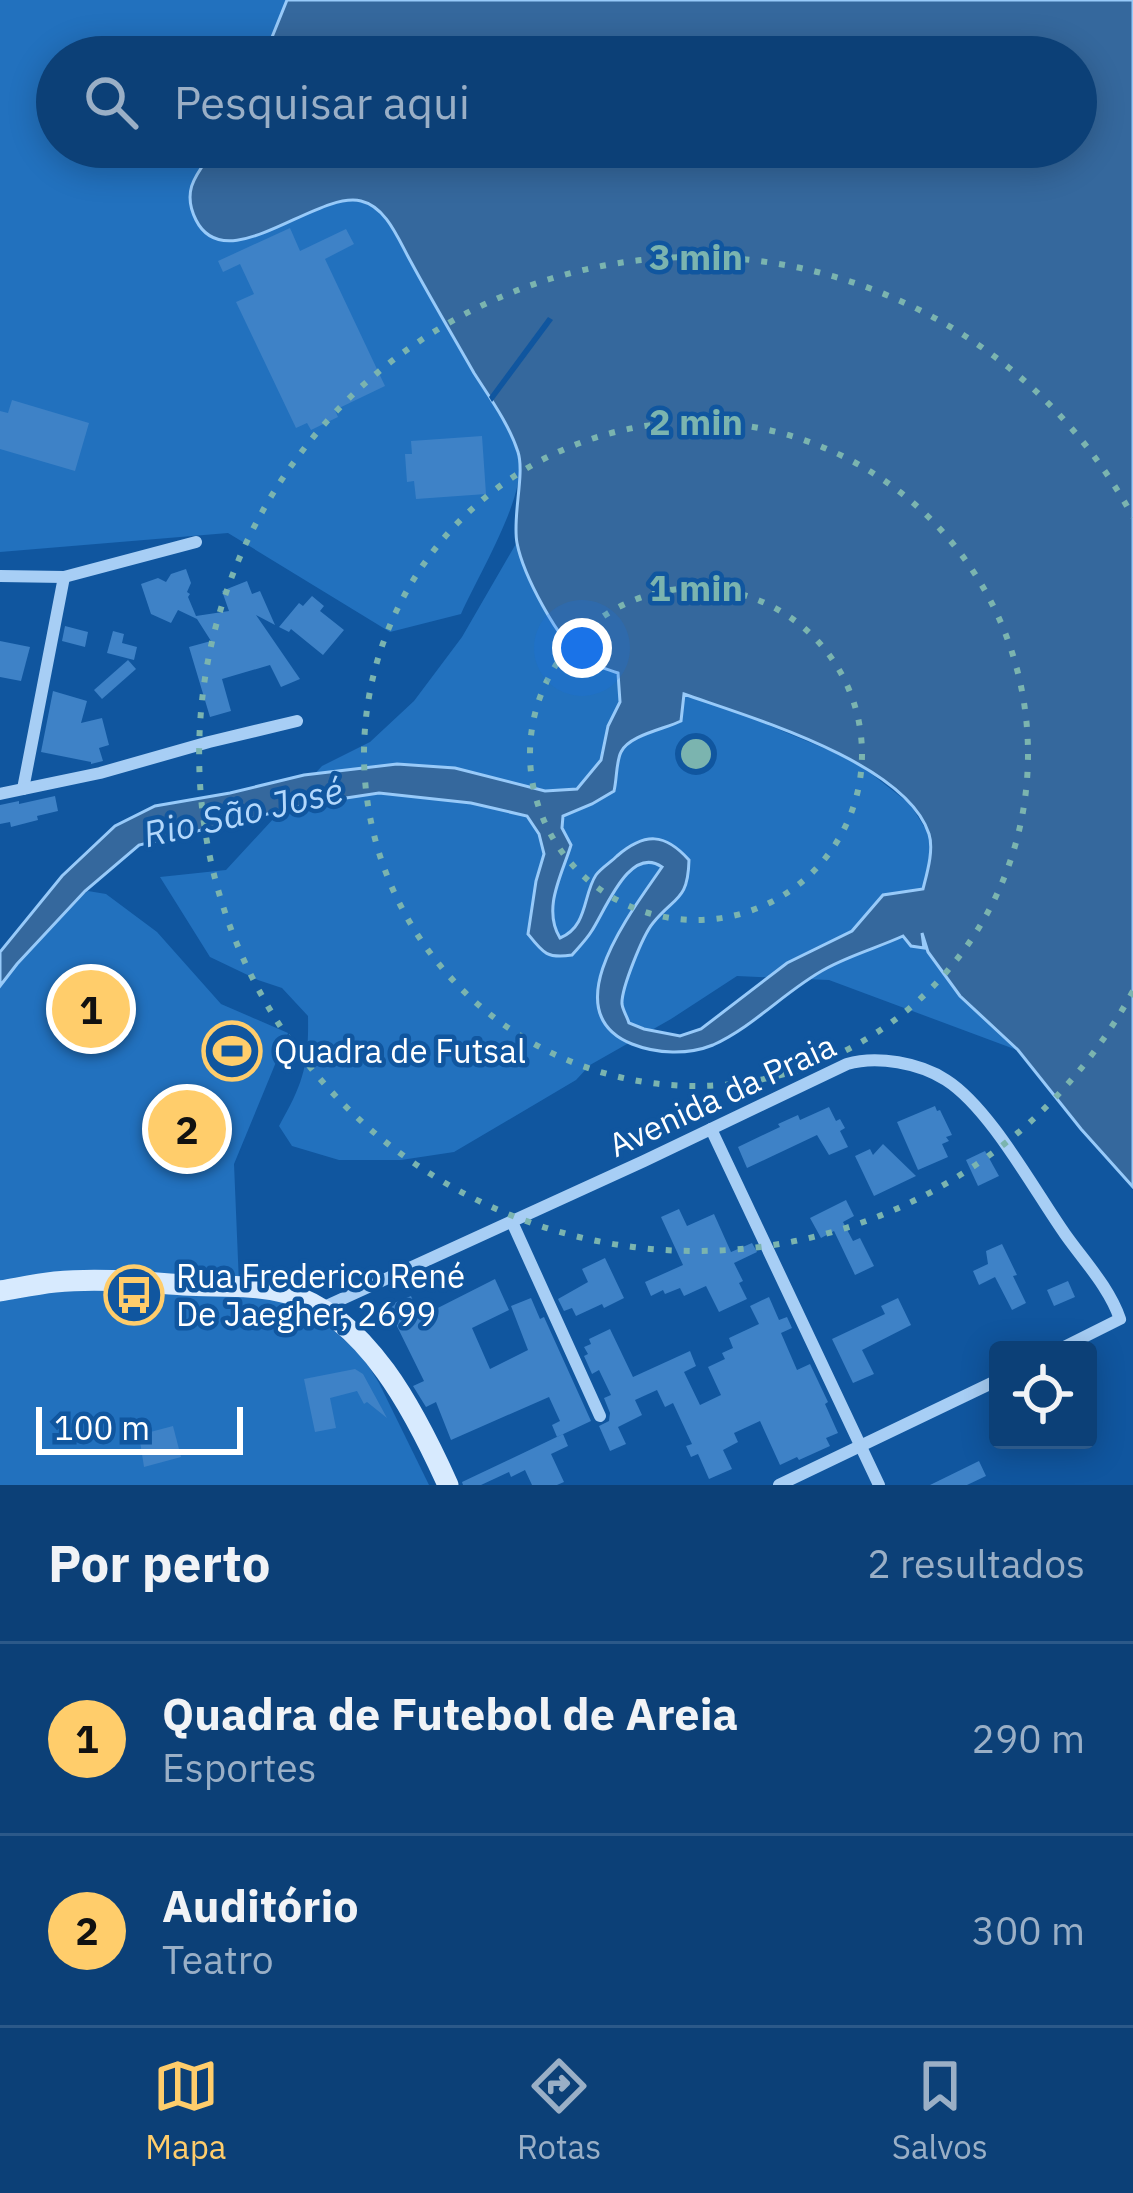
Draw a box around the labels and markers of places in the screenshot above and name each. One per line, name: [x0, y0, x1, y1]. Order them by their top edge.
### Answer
centre of rings: [675, 733, 717, 775]
pin: 1: [52, 964, 130, 1054]
sports icon: Quadra de Futsal: [201, 1020, 263, 1082]
place label: Quadra de Futsal: [274, 1029, 526, 1072]
pin: 2: [148, 1084, 226, 1174]
place label: Rua Frederico René De Jaegher, 2699: [176, 1254, 465, 1335]
bus stop icon: Rua Frederico René De Jaegher, 2699: [103, 1264, 165, 1326]

